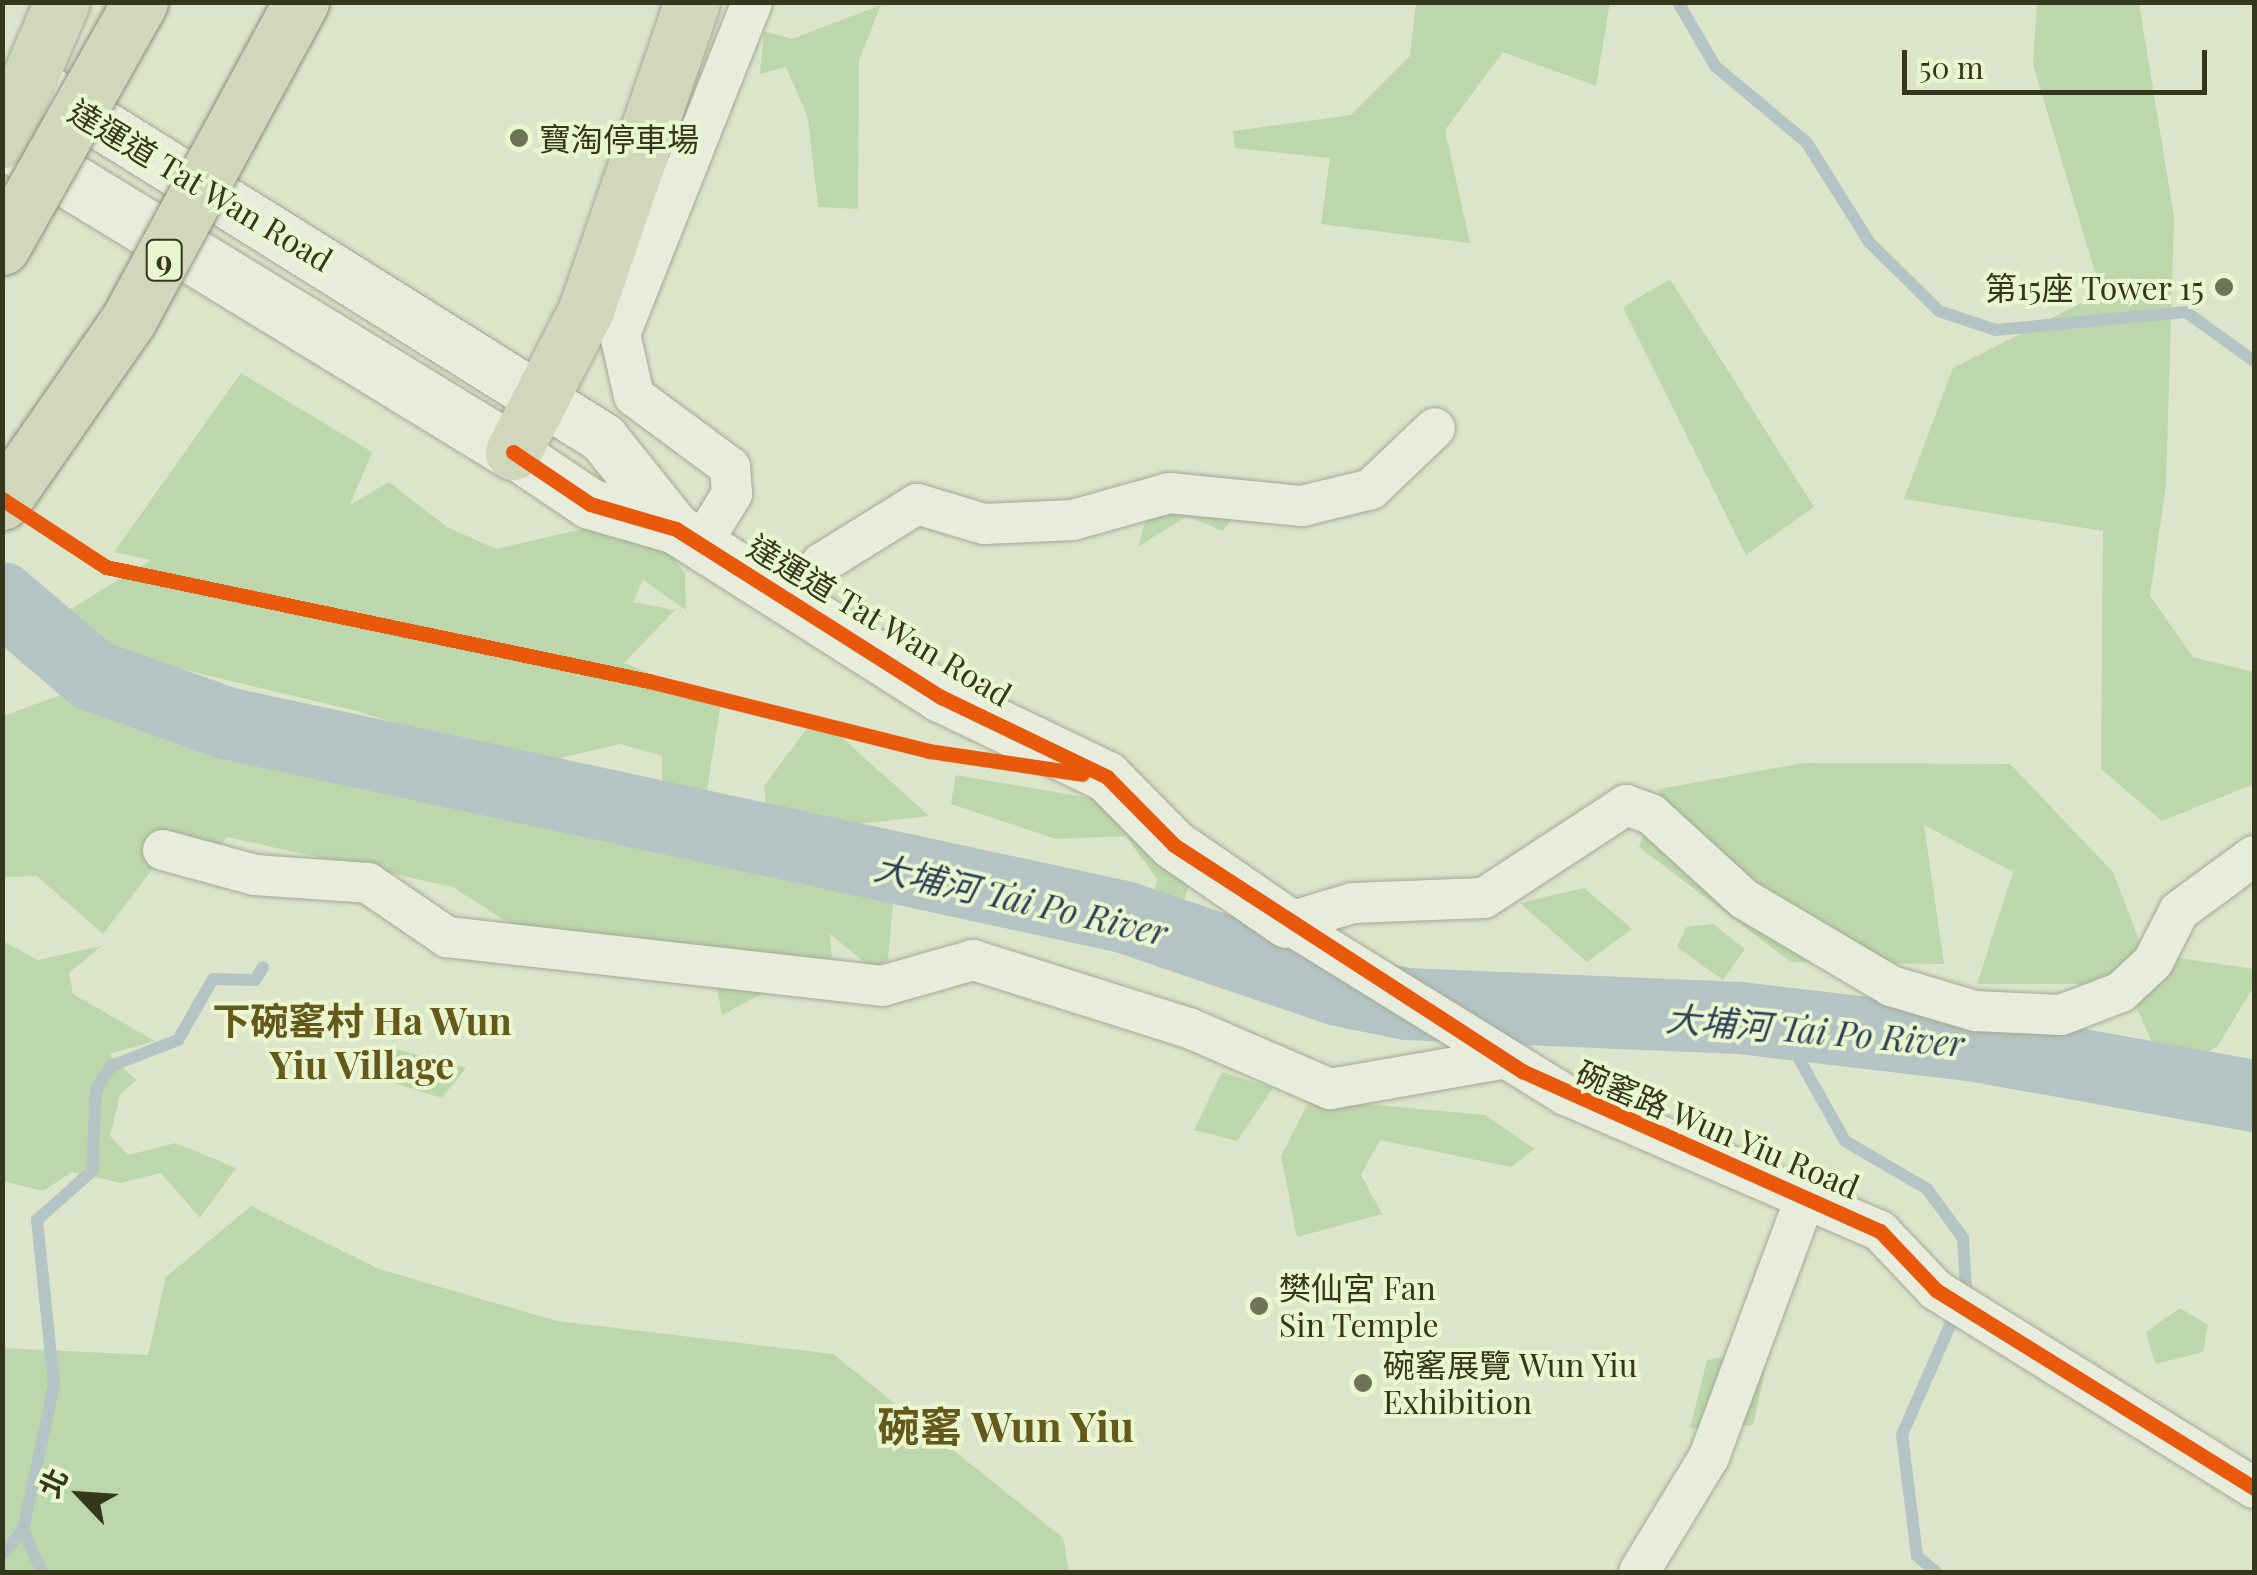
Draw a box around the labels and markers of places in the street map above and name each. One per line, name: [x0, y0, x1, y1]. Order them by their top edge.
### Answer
place label: 寶淘停車場: [539, 119, 699, 157]
marker: 寶淘停車場: [508, 127, 530, 149]
place label: 第15座 Tower 15: [1984, 268, 2204, 306]
marker: 第15座 Tower 15: [2213, 276, 2235, 298]
place label: 樊仙宮 Fan Sin Temple: [1279, 1269, 1439, 1344]
marker: 樊仙宮 Fan Sin Temple: [1248, 1295, 1270, 1317]
place label: 碗窰展覽 Wun Yiu Exhibition: [1383, 1346, 1638, 1421]
marker: 碗窰展覽 Wun Yiu Exhibition: [1352, 1372, 1374, 1394]

